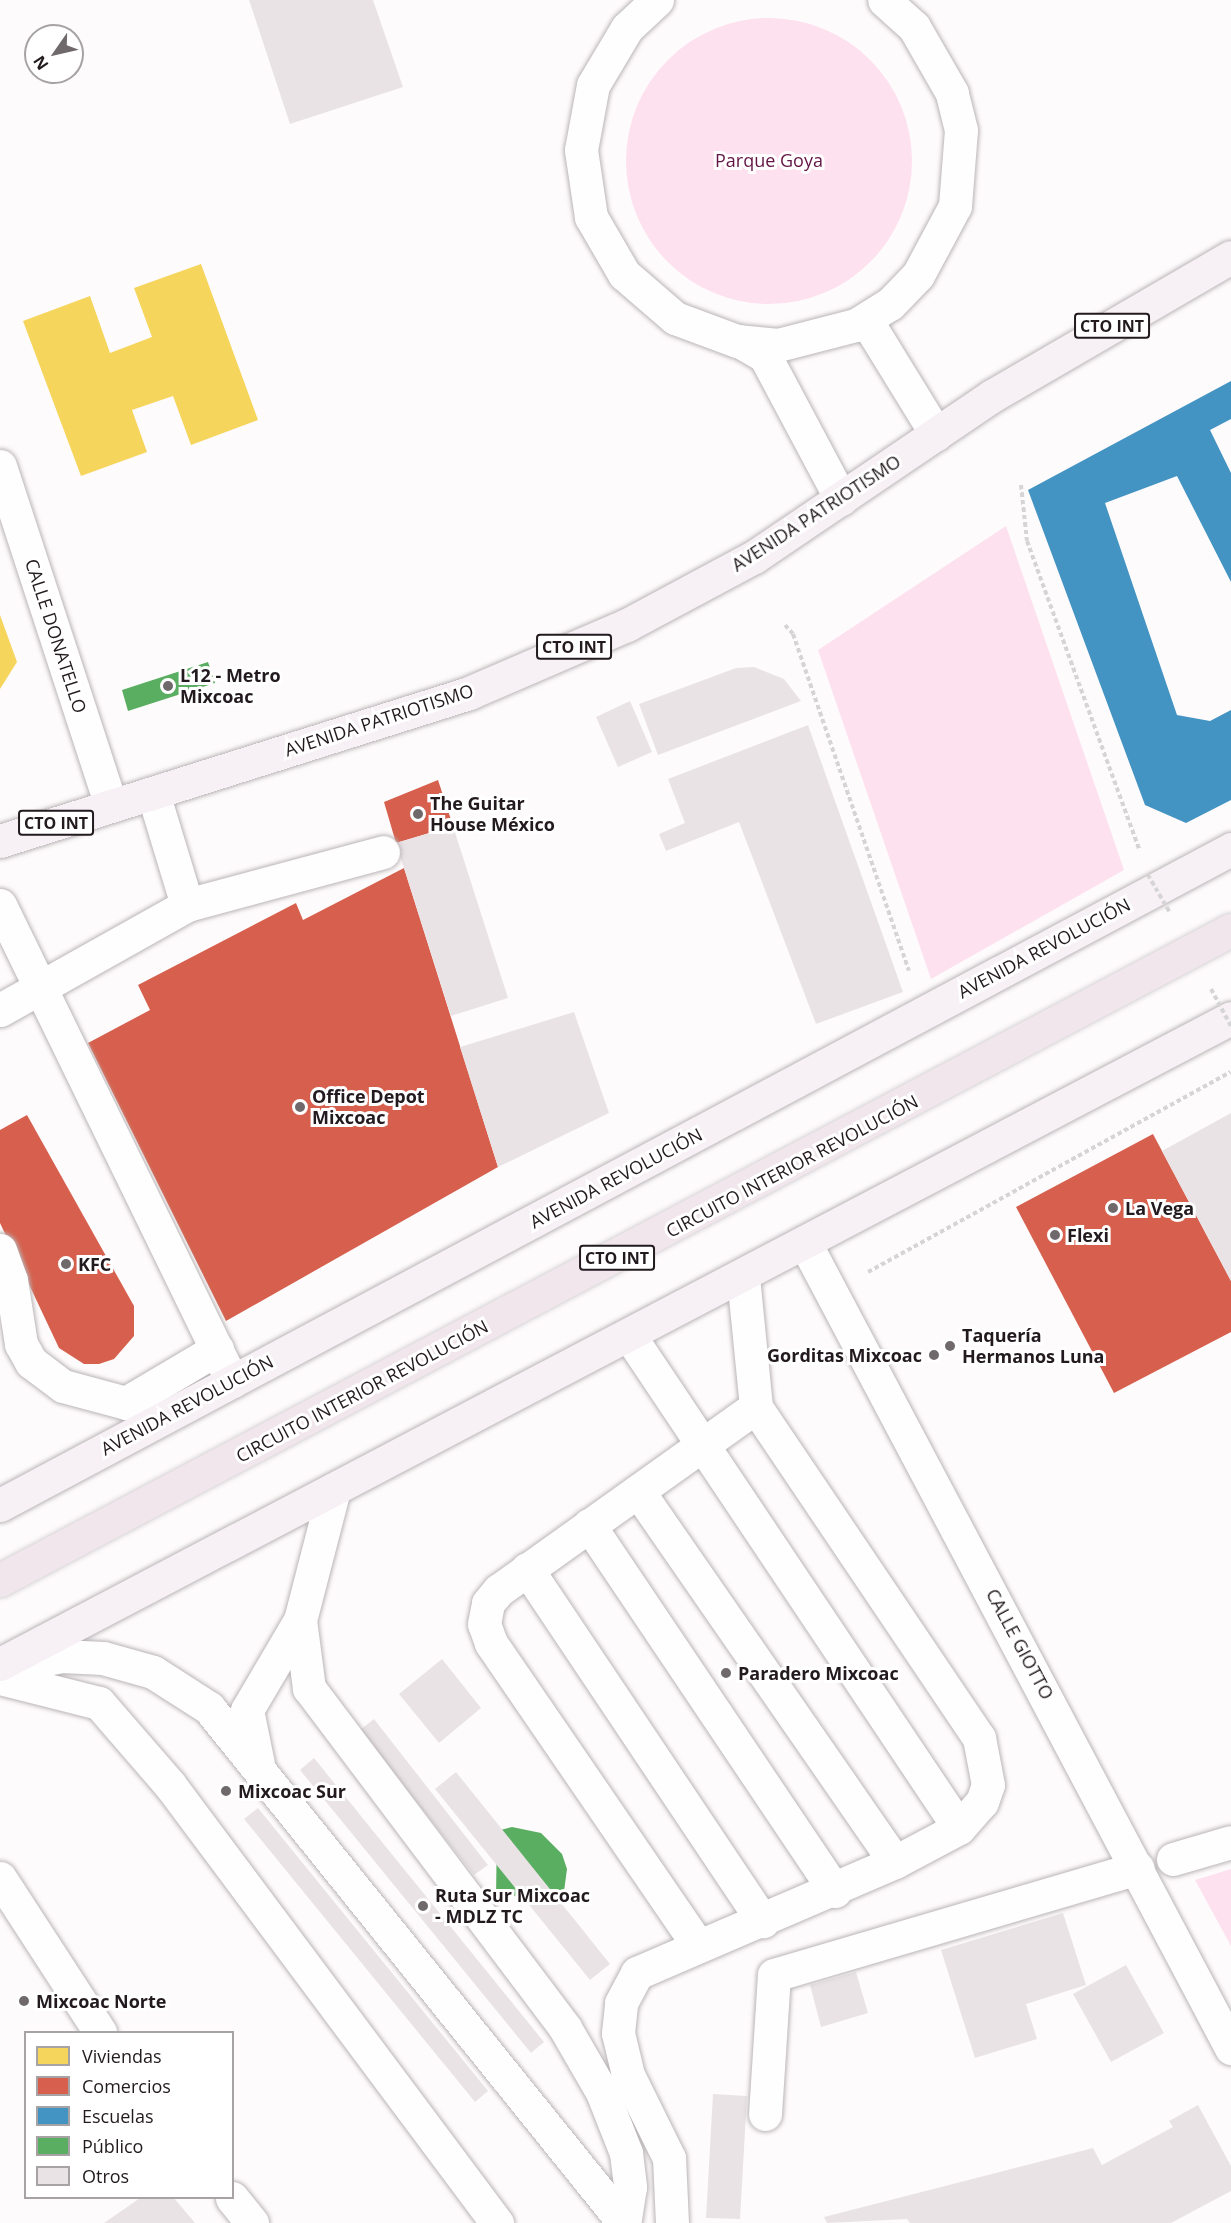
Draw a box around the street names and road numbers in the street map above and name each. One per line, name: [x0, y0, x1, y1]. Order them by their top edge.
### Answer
road number: CTO INT: [1073, 313, 1151, 339]
street label: AVENIDA PATRIOTISMO: [727, 450, 905, 576]
street label: CALLE DONATELLO: [21, 556, 91, 716]
road number: CTO INT: [535, 634, 613, 660]
street label: AVENIDA PATRIOTISMO: [282, 679, 476, 761]
road number: CTO INT: [17, 810, 95, 836]
street label: AVENIDA REVOLUCIÓN: [954, 893, 1134, 1003]
street label: CIRCUITO INTERIOR REVOLUCIÓN: [662, 1090, 922, 1242]
street label: AVENIDA REVOLUCIÓN: [526, 1123, 706, 1233]
road number: CTO INT: [578, 1245, 656, 1271]
street label: CIRCUITO INTERIOR REVOLUCIÓN: [232, 1315, 492, 1467]
street label: AVENIDA REVOLUCIÓN: [97, 1350, 277, 1460]
street label: CALLE GIOTTO: [982, 1585, 1058, 1703]

